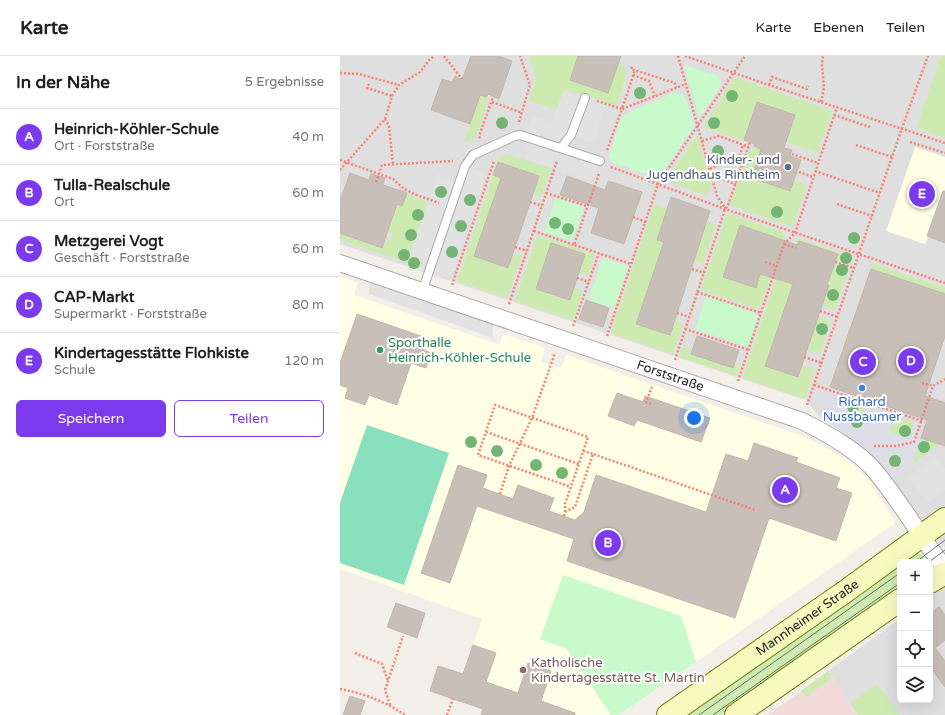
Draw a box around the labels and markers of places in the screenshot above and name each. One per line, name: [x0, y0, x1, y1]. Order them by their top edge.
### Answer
place label: Kinder- und Jugendhaus Rintheim: [646, 152, 780, 183]
marker: Kinder- und Jugendhaus Rintheim: [783, 162, 793, 172]
pin: E: [909, 179, 935, 209]
place label: Sporthalle Heinrich-Köhler-Schule: [388, 335, 531, 366]
marker: Sporthalle Heinrich-Köhler-Schule: [375, 345, 385, 355]
pin: D: [898, 346, 924, 376]
pin: C: [850, 347, 876, 377]
marker: Richard Nussbaumer: [857, 383, 867, 393]
place label: Richard Nussbaumer: [823, 394, 901, 425]
pin: A: [772, 475, 798, 505]
pin: B: [595, 528, 621, 558]
place label: Katholische Kindertagesstätte St. Martin: [531, 655, 705, 686]
marker: Katholische Kindertagesstätte St. Martin: [518, 665, 528, 675]

